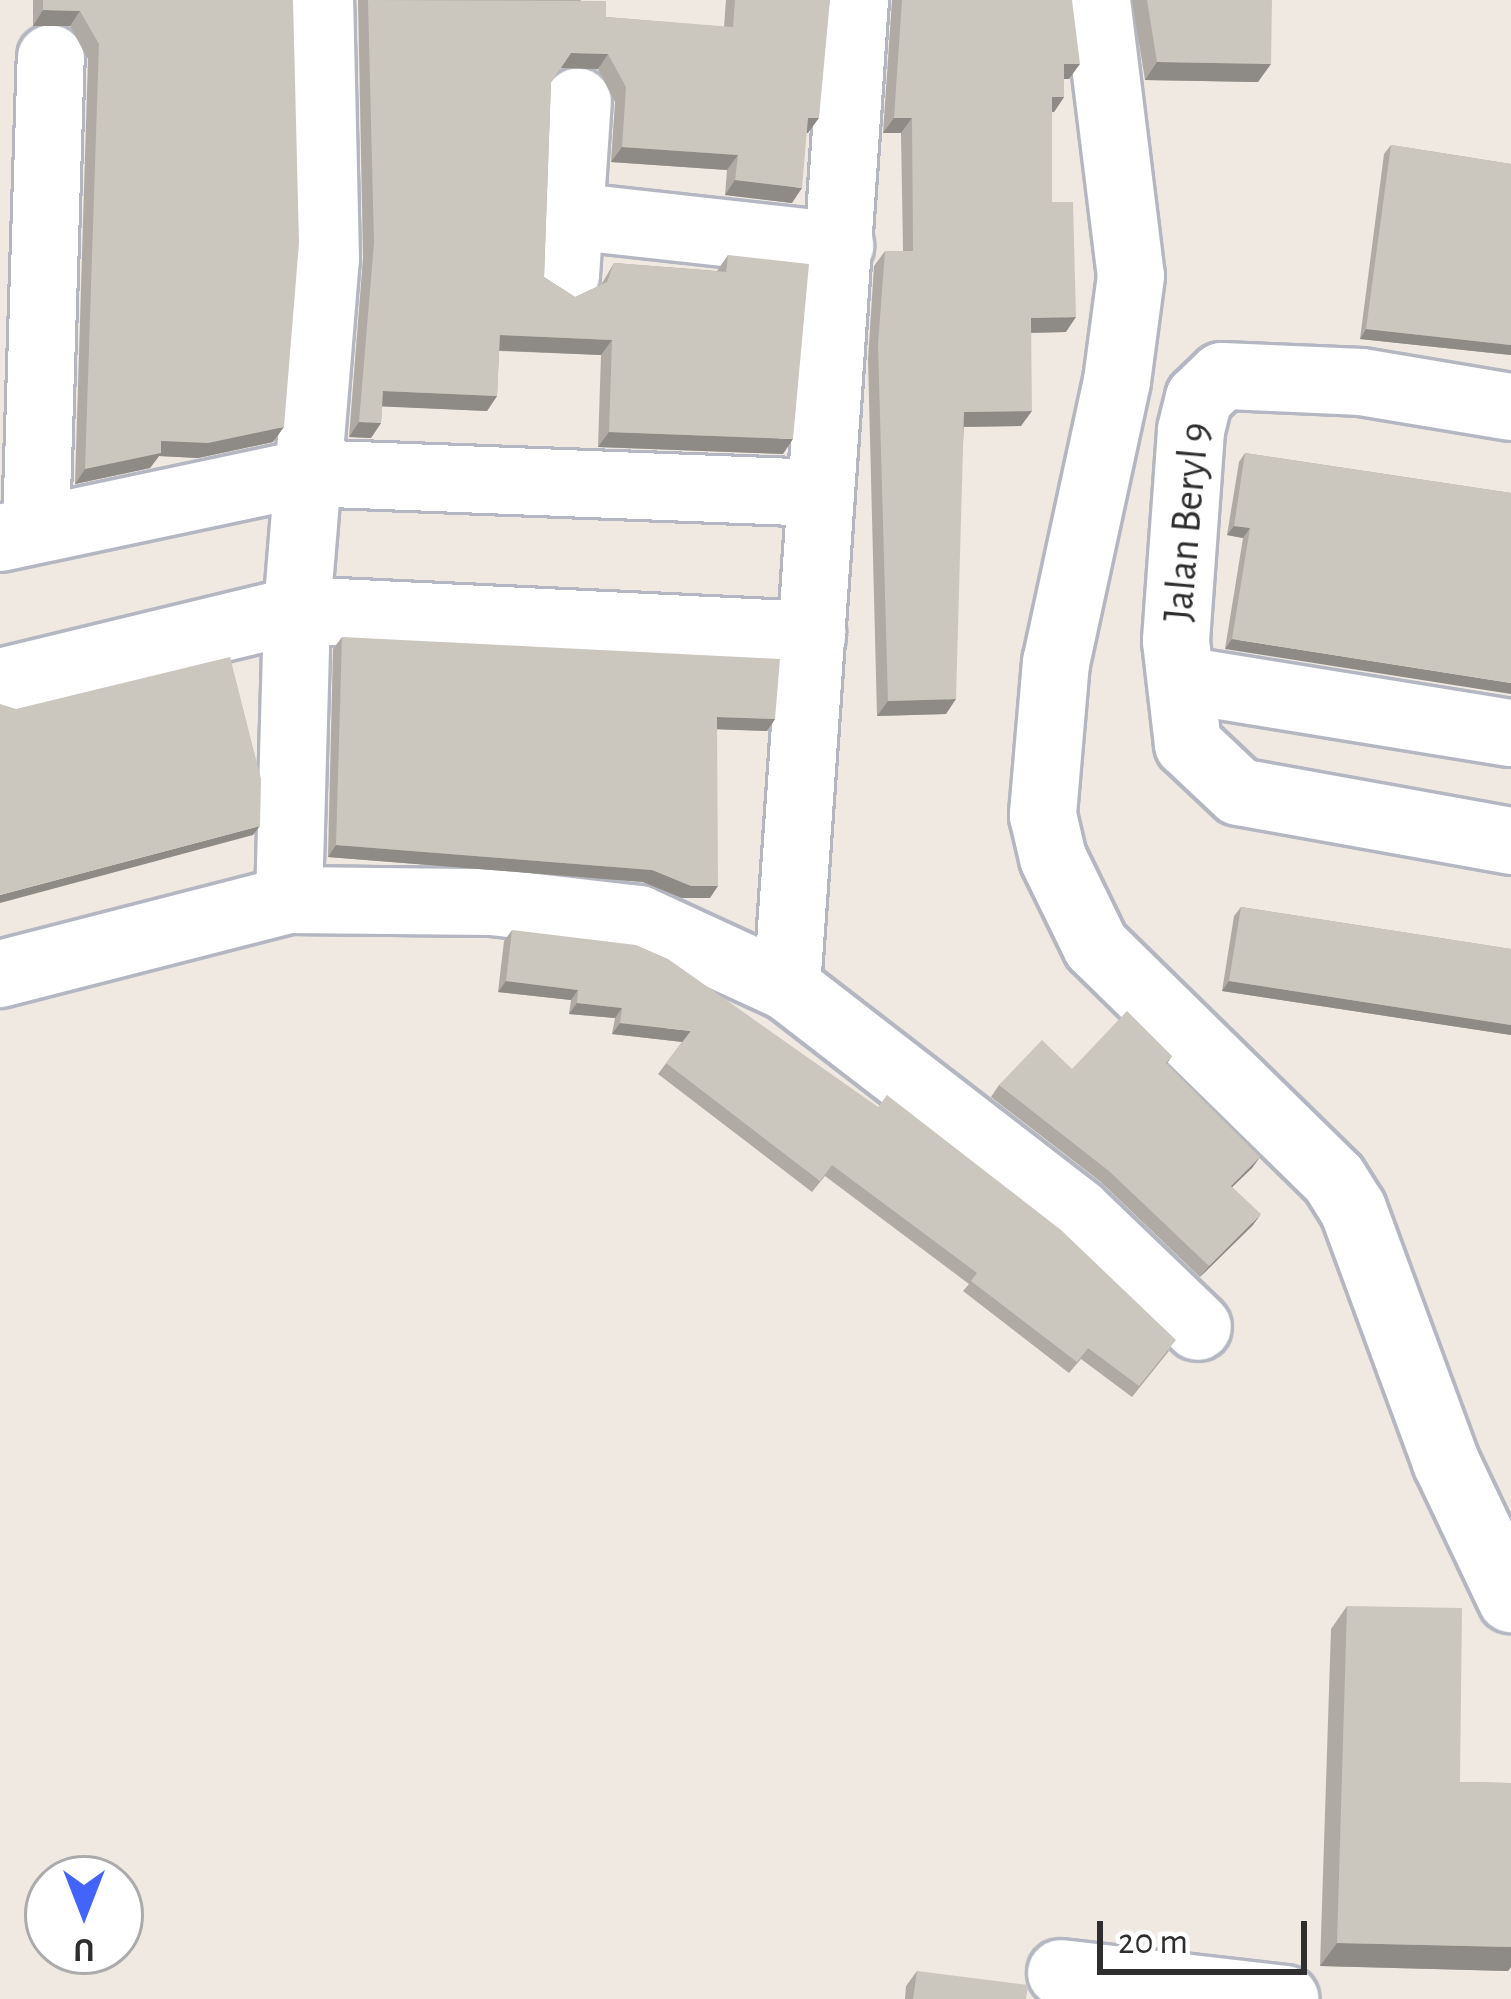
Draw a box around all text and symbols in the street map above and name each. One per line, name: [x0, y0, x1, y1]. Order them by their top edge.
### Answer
street label: Jalan Beryl 9: [1153, 420, 1221, 624]
north arrow: [24, 1855, 144, 1975]
scale bar: [1103, 1897, 1313, 1971]
text: 20 m: [1118, 1924, 1188, 1960]
text: U: [73, 1932, 95, 1965]

